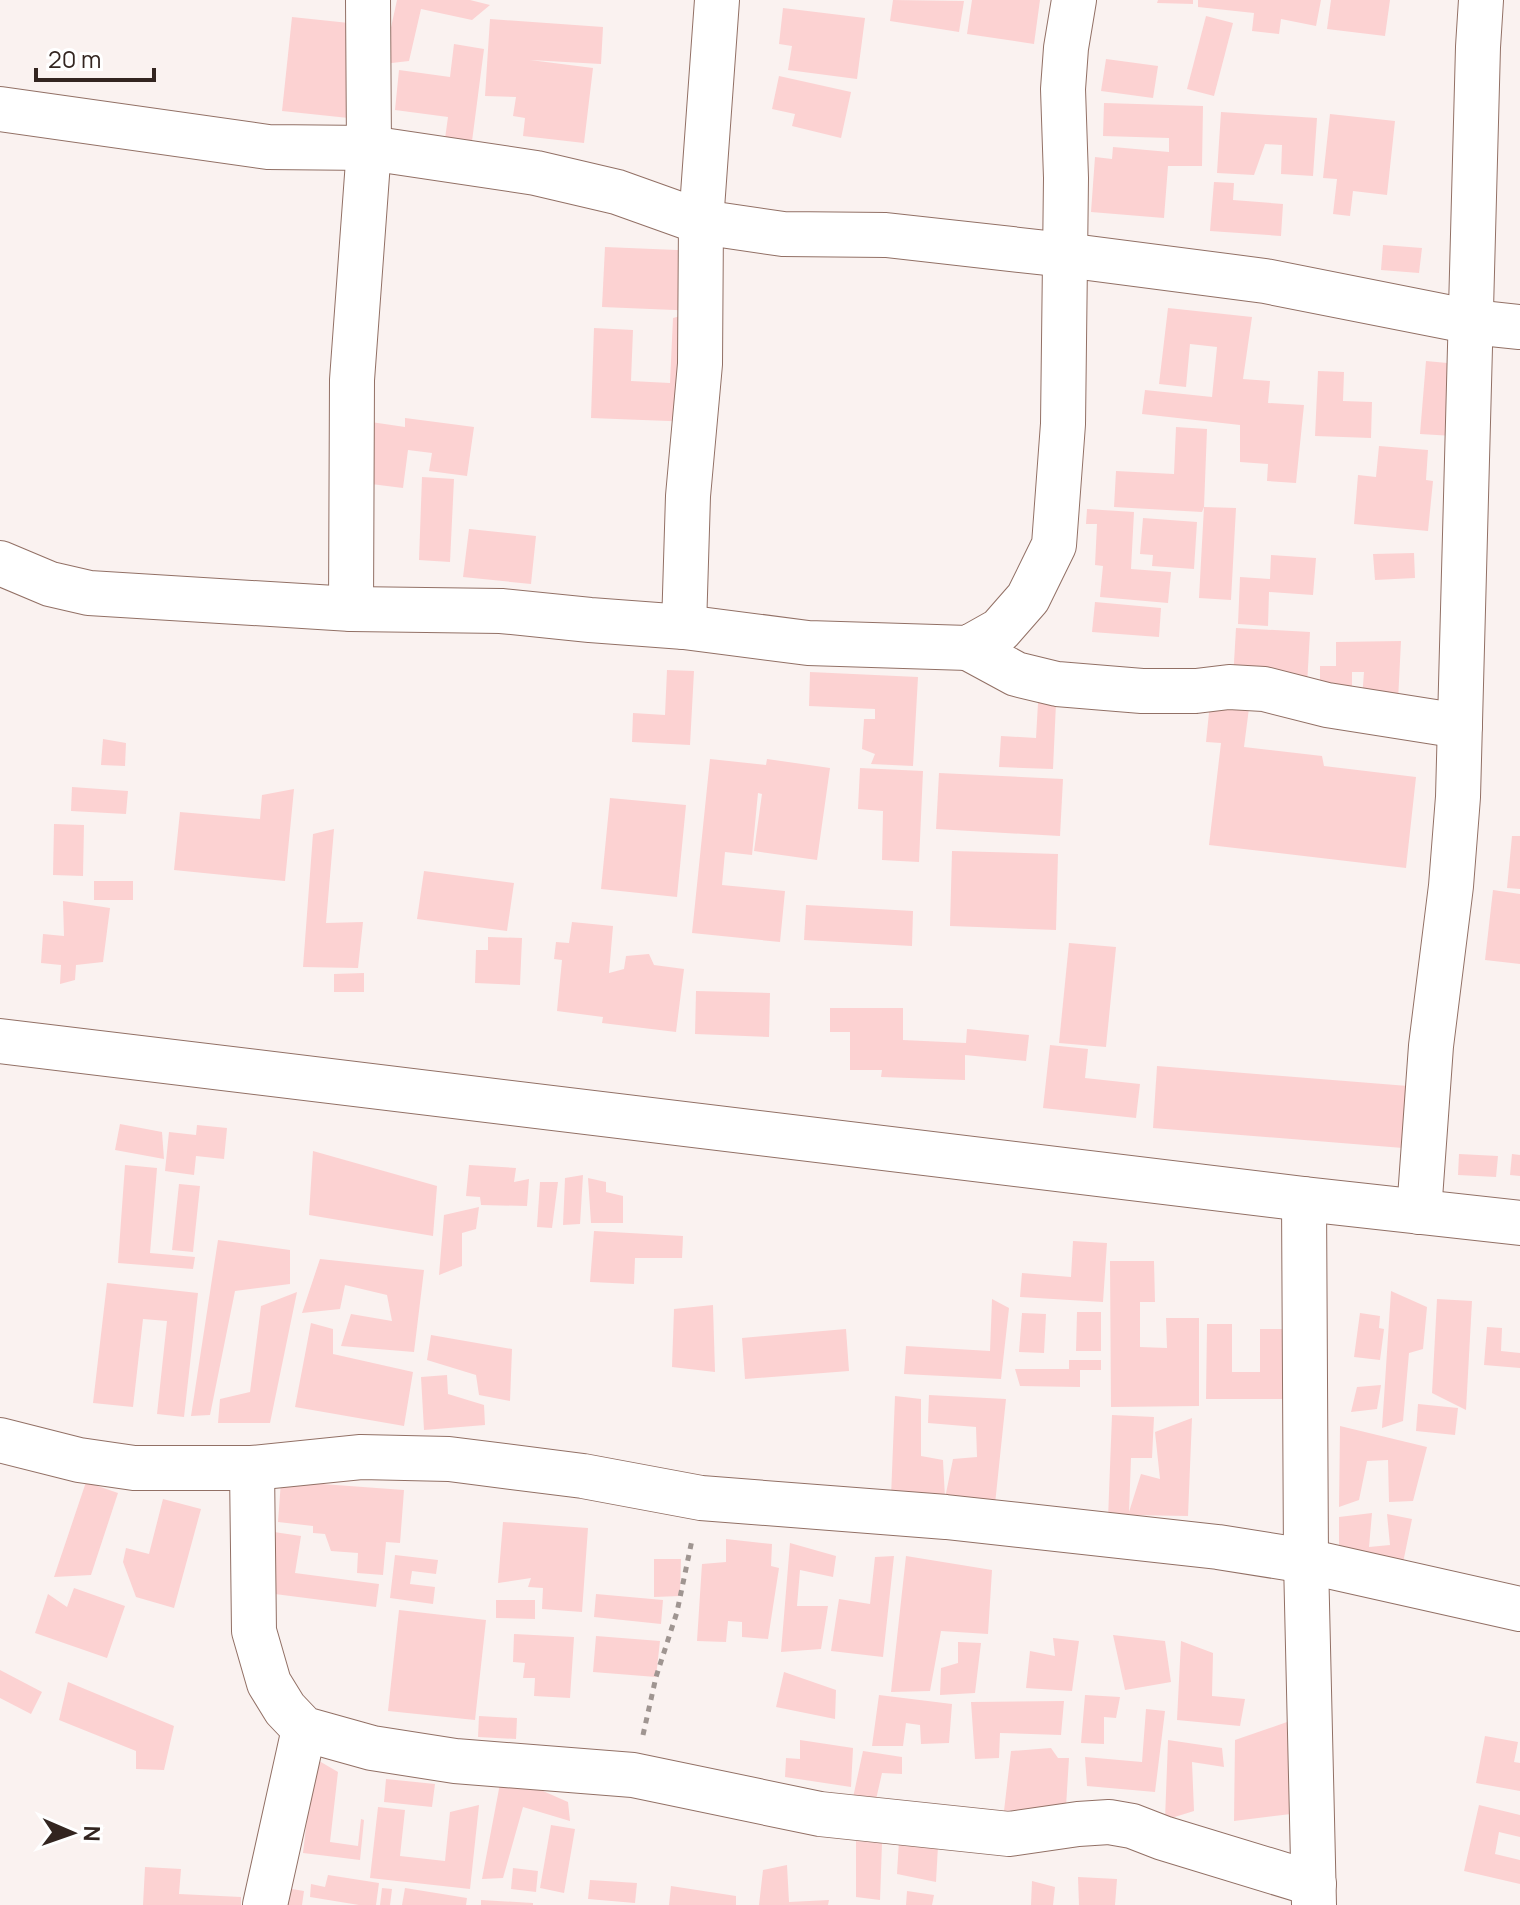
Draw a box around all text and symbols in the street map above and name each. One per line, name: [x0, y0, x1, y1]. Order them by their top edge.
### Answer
scale bar: [36, 32, 154, 82]
text: 20 m: [48, 42, 101, 75]
north arrow: [32, 1793, 112, 1873]
text: N: [77, 1825, 107, 1842]

